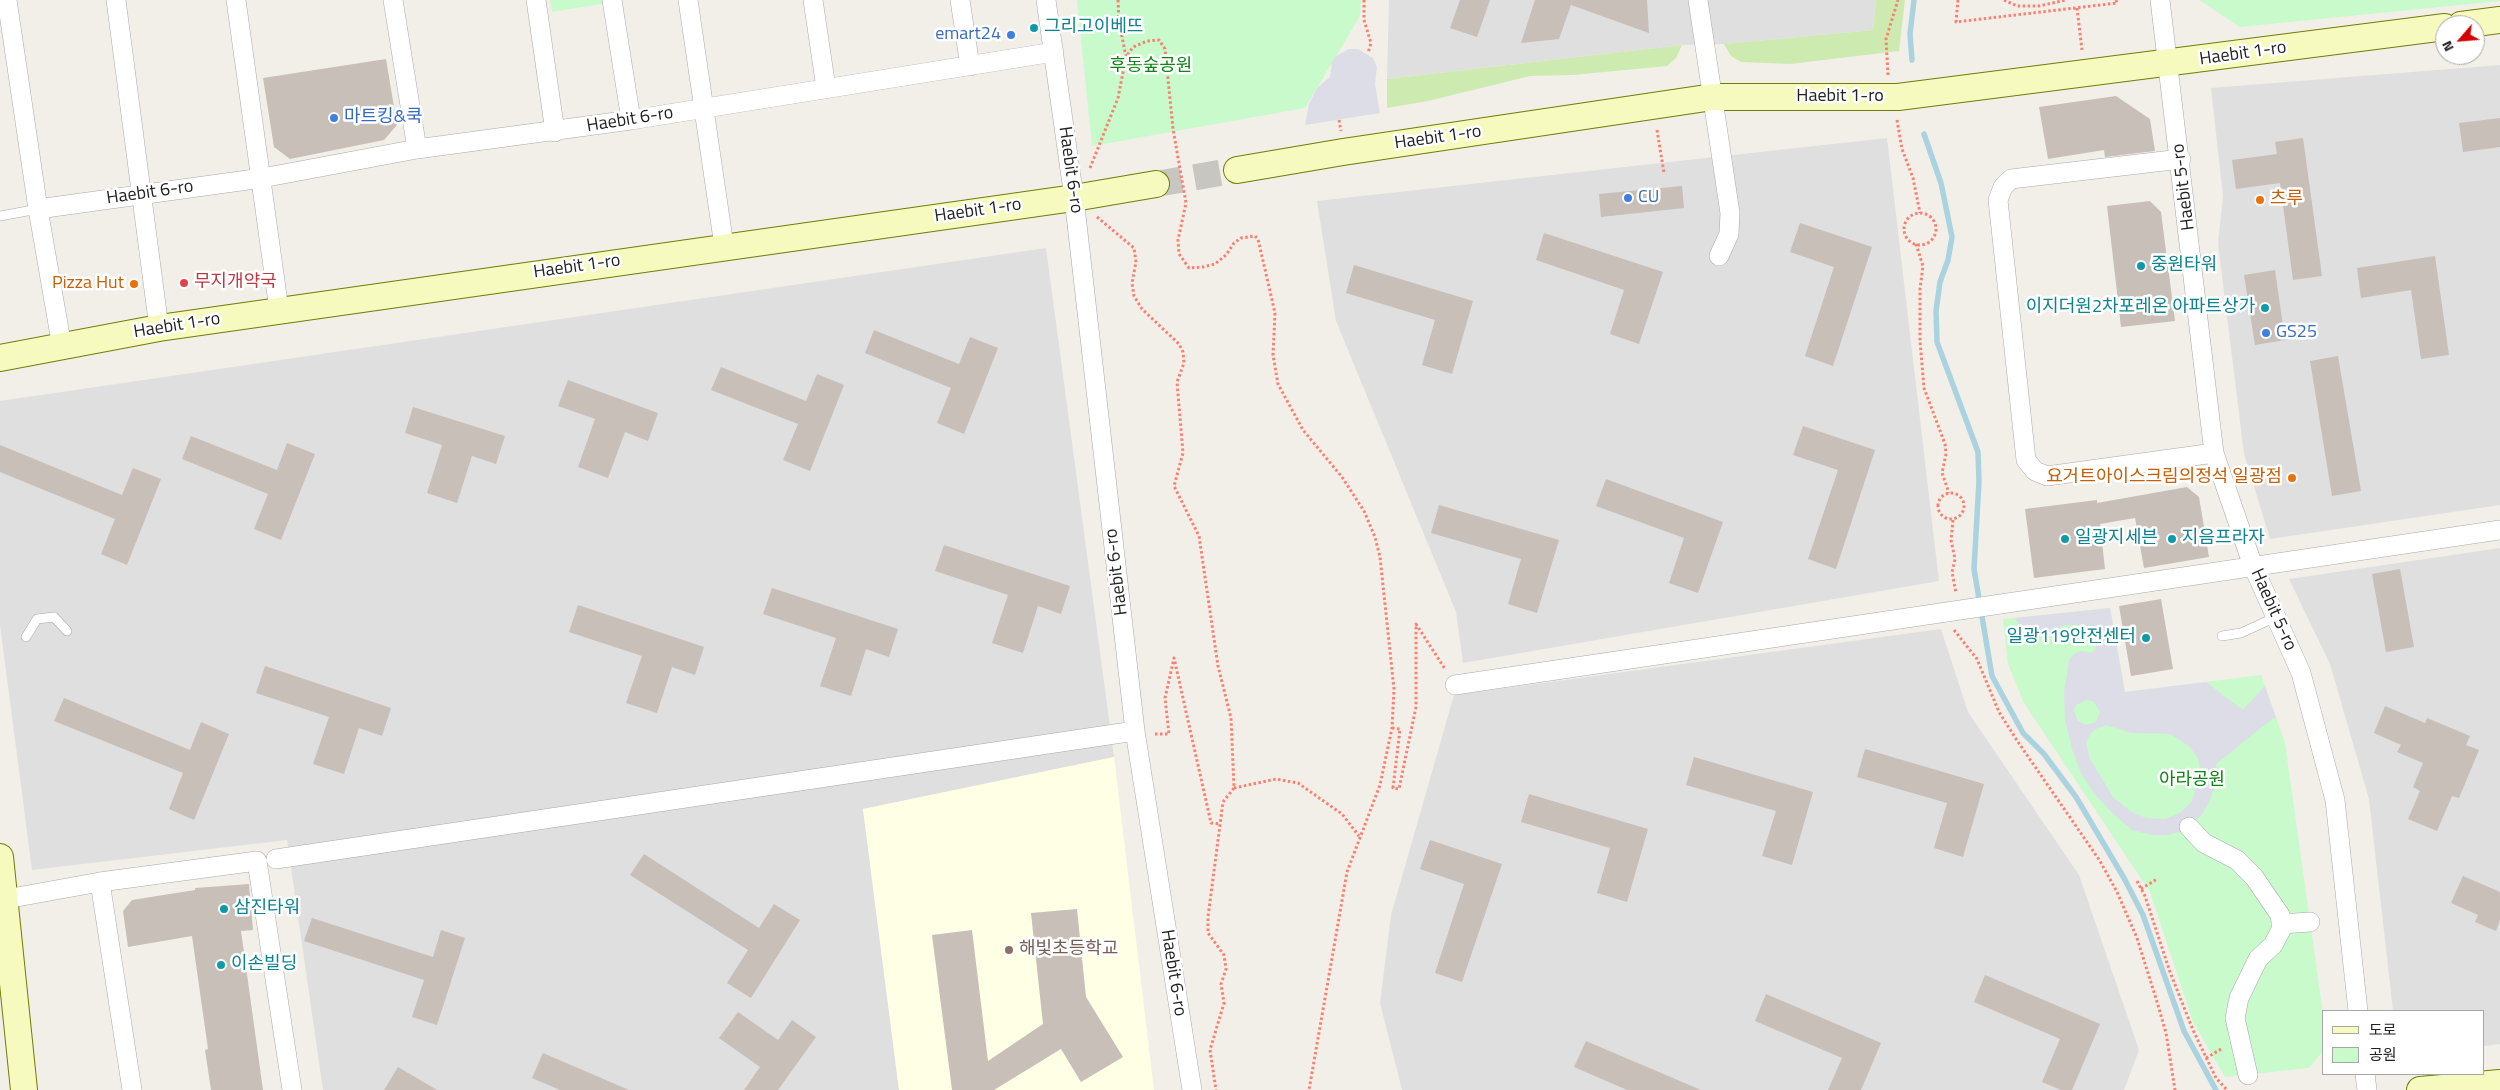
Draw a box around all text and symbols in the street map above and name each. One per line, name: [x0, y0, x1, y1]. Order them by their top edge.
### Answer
north arrow: [2435, 15, 2485, 65]
place label: 그리고이베뜨: [1044, 17, 1143, 39]
marker: 그리고이베뜨: [1028, 22, 1040, 34]
place label: emart24: [935, 24, 1001, 46]
marker: emart24: [1005, 29, 1017, 41]
street label: Haebit 1-ro: [2198, 37, 2288, 71]
text: N: [2436, 38, 2459, 56]
park label: 후동숲공원: [1110, 56, 1192, 78]
street label: Haebit 1-ro: [1796, 86, 1884, 108]
street label: Haebit 6-ro: [585, 102, 675, 138]
place label: 마트킹&쿡: [344, 107, 423, 129]
marker: 마트킹&쿡: [328, 112, 340, 124]
street label: Haebit 1-ro: [1393, 121, 1483, 155]
street label: Haebit 6-ro: [1053, 125, 1087, 215]
street label: Haebit 5-ro: [2168, 142, 2200, 232]
street label: Haebit 6-ro: [105, 176, 195, 210]
place label: CU: [1638, 187, 1659, 209]
place label: 츠루: [2270, 189, 2303, 211]
marker: CU: [1622, 192, 1634, 204]
street label: Haebit 1-ro: [933, 194, 1023, 228]
marker: 츠루: [2254, 194, 2266, 206]
street label: Haebit 1-ro: [532, 250, 622, 284]
place label: 중원타워: [2151, 255, 2217, 277]
marker: 중원타워: [2135, 260, 2147, 272]
place label: 무지개약국: [194, 272, 277, 294]
place label: Pizza Hut: [52, 273, 124, 295]
marker: 무지개약국: [178, 277, 190, 289]
marker: Pizza Hut: [128, 278, 140, 290]
place label: 이지더원2차포레온 아파트상가: [2026, 297, 2255, 319]
marker: 이지더원2차포레온 아파트상가: [2259, 302, 2271, 314]
street label: Haebit 1-ro: [132, 308, 222, 344]
place label: GS25: [2276, 322, 2317, 344]
marker: GS25: [2260, 327, 2272, 339]
place label: 요거트아이스크림의정석 일광점: [2046, 467, 2282, 489]
marker: 요거트아이스크림의정석 일광점: [2286, 472, 2298, 484]
street label: Haebit 6-ro: [1101, 527, 1133, 617]
place label: 일광지세븐: [2075, 528, 2158, 550]
place label: 지음프라자: [2182, 528, 2265, 550]
marker: 일광지세븐: [2059, 533, 2071, 545]
marker: 지음프라자: [2166, 533, 2178, 545]
street label: Haebit 5-ro: [2245, 566, 2301, 654]
place label: 일광119안전센터: [2006, 627, 2136, 649]
marker: 일광119안전센터: [2140, 632, 2152, 644]
park label: 아라공원: [2159, 770, 2225, 792]
place label: 삼진타워: [234, 898, 300, 920]
marker: 삼진타워: [218, 903, 230, 915]
street label: Haebit 6-ro: [1155, 928, 1191, 1018]
place label: 해빛초등학교: [1019, 939, 1118, 961]
marker: 해빛초등학교: [1003, 944, 1015, 956]
place label: 이손빌딩: [231, 954, 297, 976]
marker: 이손빌딩: [215, 959, 227, 971]
legend: [2322, 1010, 2485, 1075]
text: 도로: [2369, 1018, 2397, 1041]
text: 공원: [2369, 1043, 2397, 1066]

